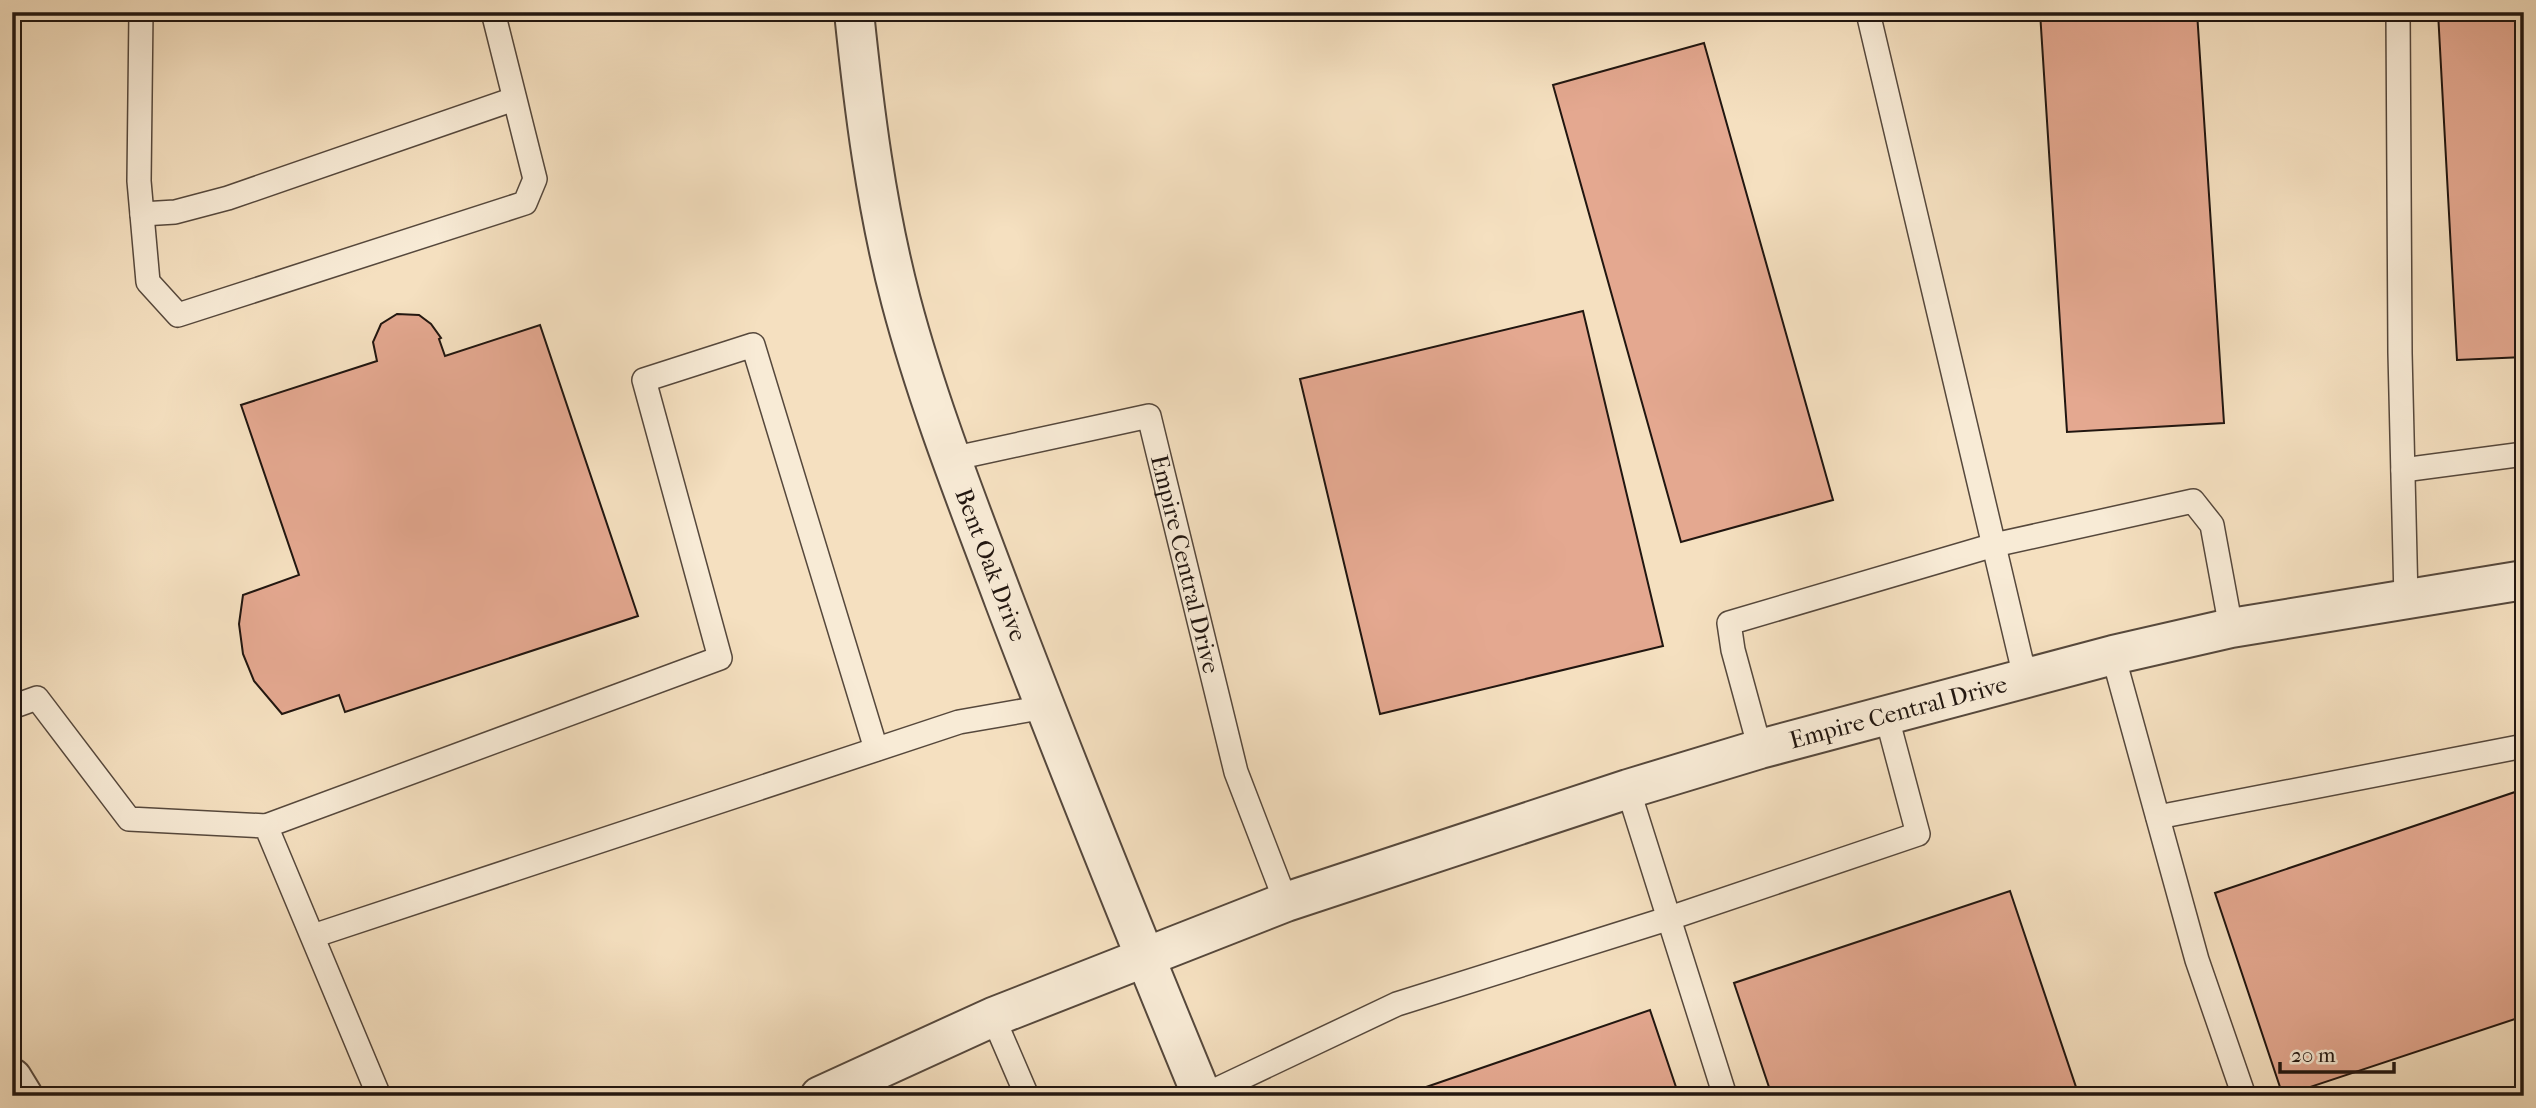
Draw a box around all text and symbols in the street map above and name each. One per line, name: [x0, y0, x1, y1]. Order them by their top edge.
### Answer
street label: Empire Central Drive: [1145, 452, 1225, 676]
street label: Bent Oak Drive: [949, 485, 1033, 645]
street label: Empire Central Drive: [1786, 670, 2010, 755]
scale bar: [2280, 1031, 2394, 1075]
text: 20 m: [2291, 1043, 2336, 1067]

